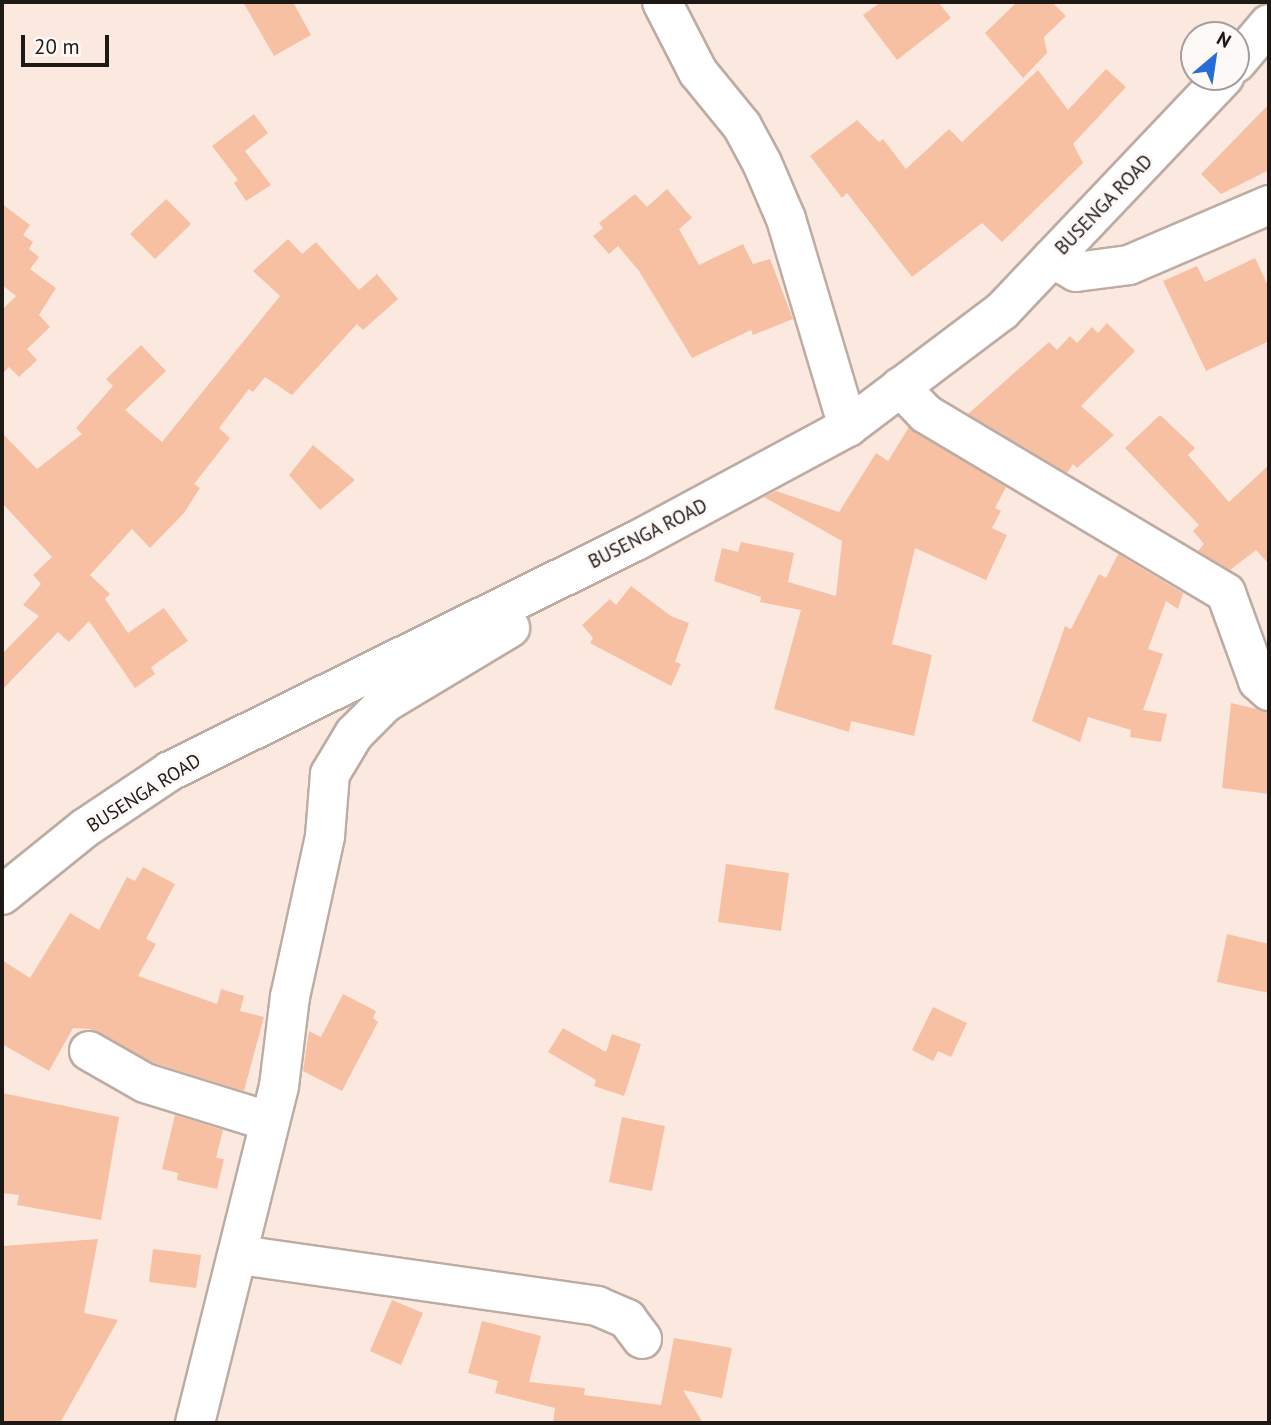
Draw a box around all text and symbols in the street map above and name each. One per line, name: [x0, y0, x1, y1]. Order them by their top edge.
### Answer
scale bar: [24, 21, 112, 65]
north arrow: [1180, 21, 1250, 91]
text: N: [1213, 26, 1235, 53]
text: 20 m: [34, 33, 80, 60]
street label: BUSENGA ROAD: [1050, 150, 1158, 260]
street label: BUSENGA ROAD: [585, 494, 711, 574]
street label: BUSENGA ROAD: [82, 749, 206, 837]

